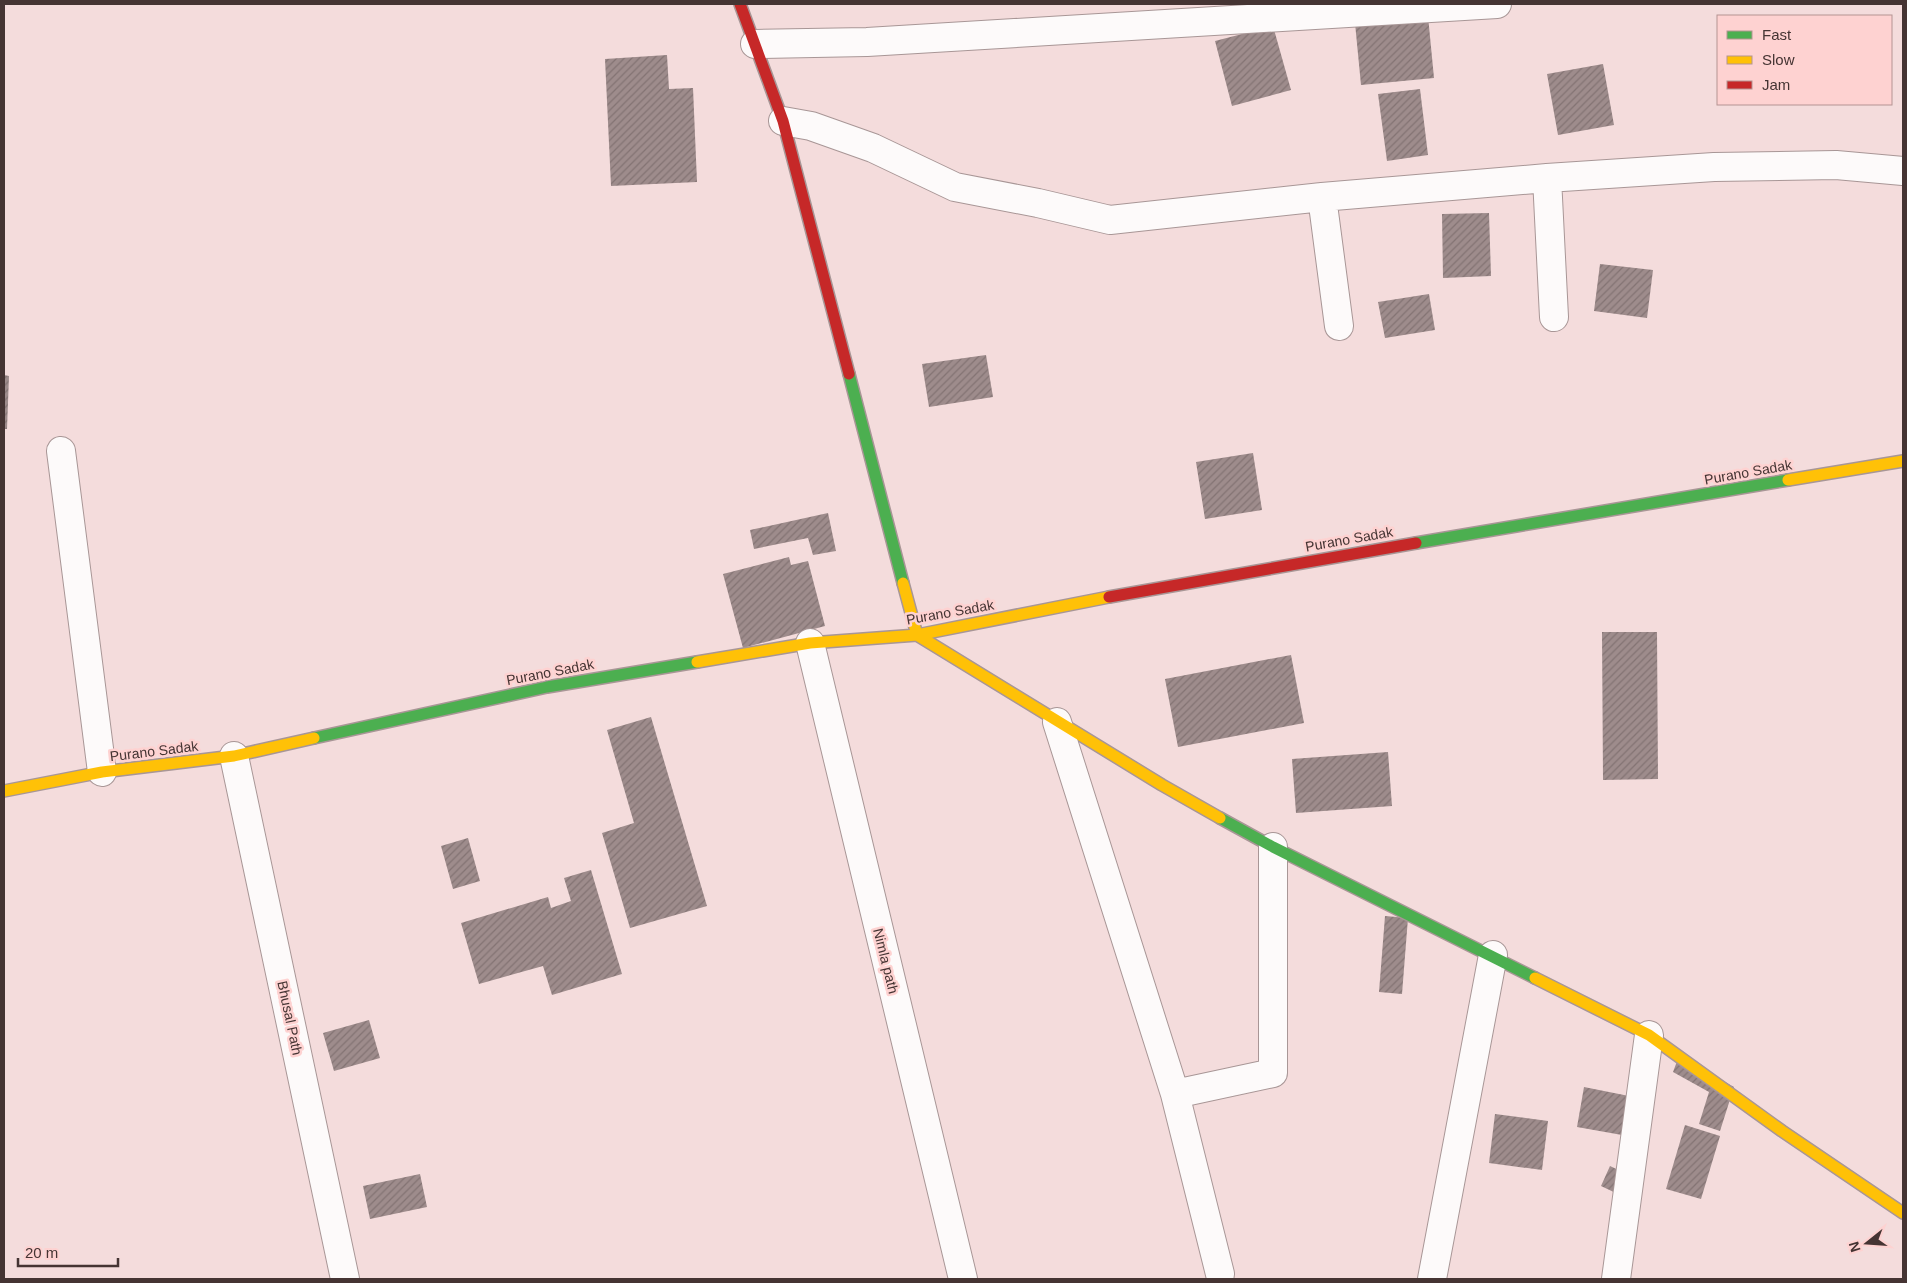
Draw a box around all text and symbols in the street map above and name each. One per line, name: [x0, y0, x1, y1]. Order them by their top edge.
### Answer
legend: [1717, 15, 1892, 105]
text: Fast: [1762, 26, 1792, 43]
text: Slow: [1762, 51, 1795, 68]
text: Jam: [1762, 76, 1790, 93]
street label: Purano Sadak: [1703, 456, 1794, 488]
street label: Purano Sadak: [1304, 523, 1395, 555]
street label: Purano Sadak: [905, 596, 996, 628]
street label: Purano Sadak: [505, 655, 596, 688]
street label: Purano Sadak: [109, 738, 200, 764]
street label: Nimla path: [870, 927, 902, 995]
street label: Bhusal Path: [274, 979, 306, 1057]
north arrow: [1842, 1218, 1892, 1268]
scale bar: [18, 1236, 118, 1268]
text: N: [1845, 1240, 1864, 1254]
text: 20 m: [25, 1244, 58, 1261]

